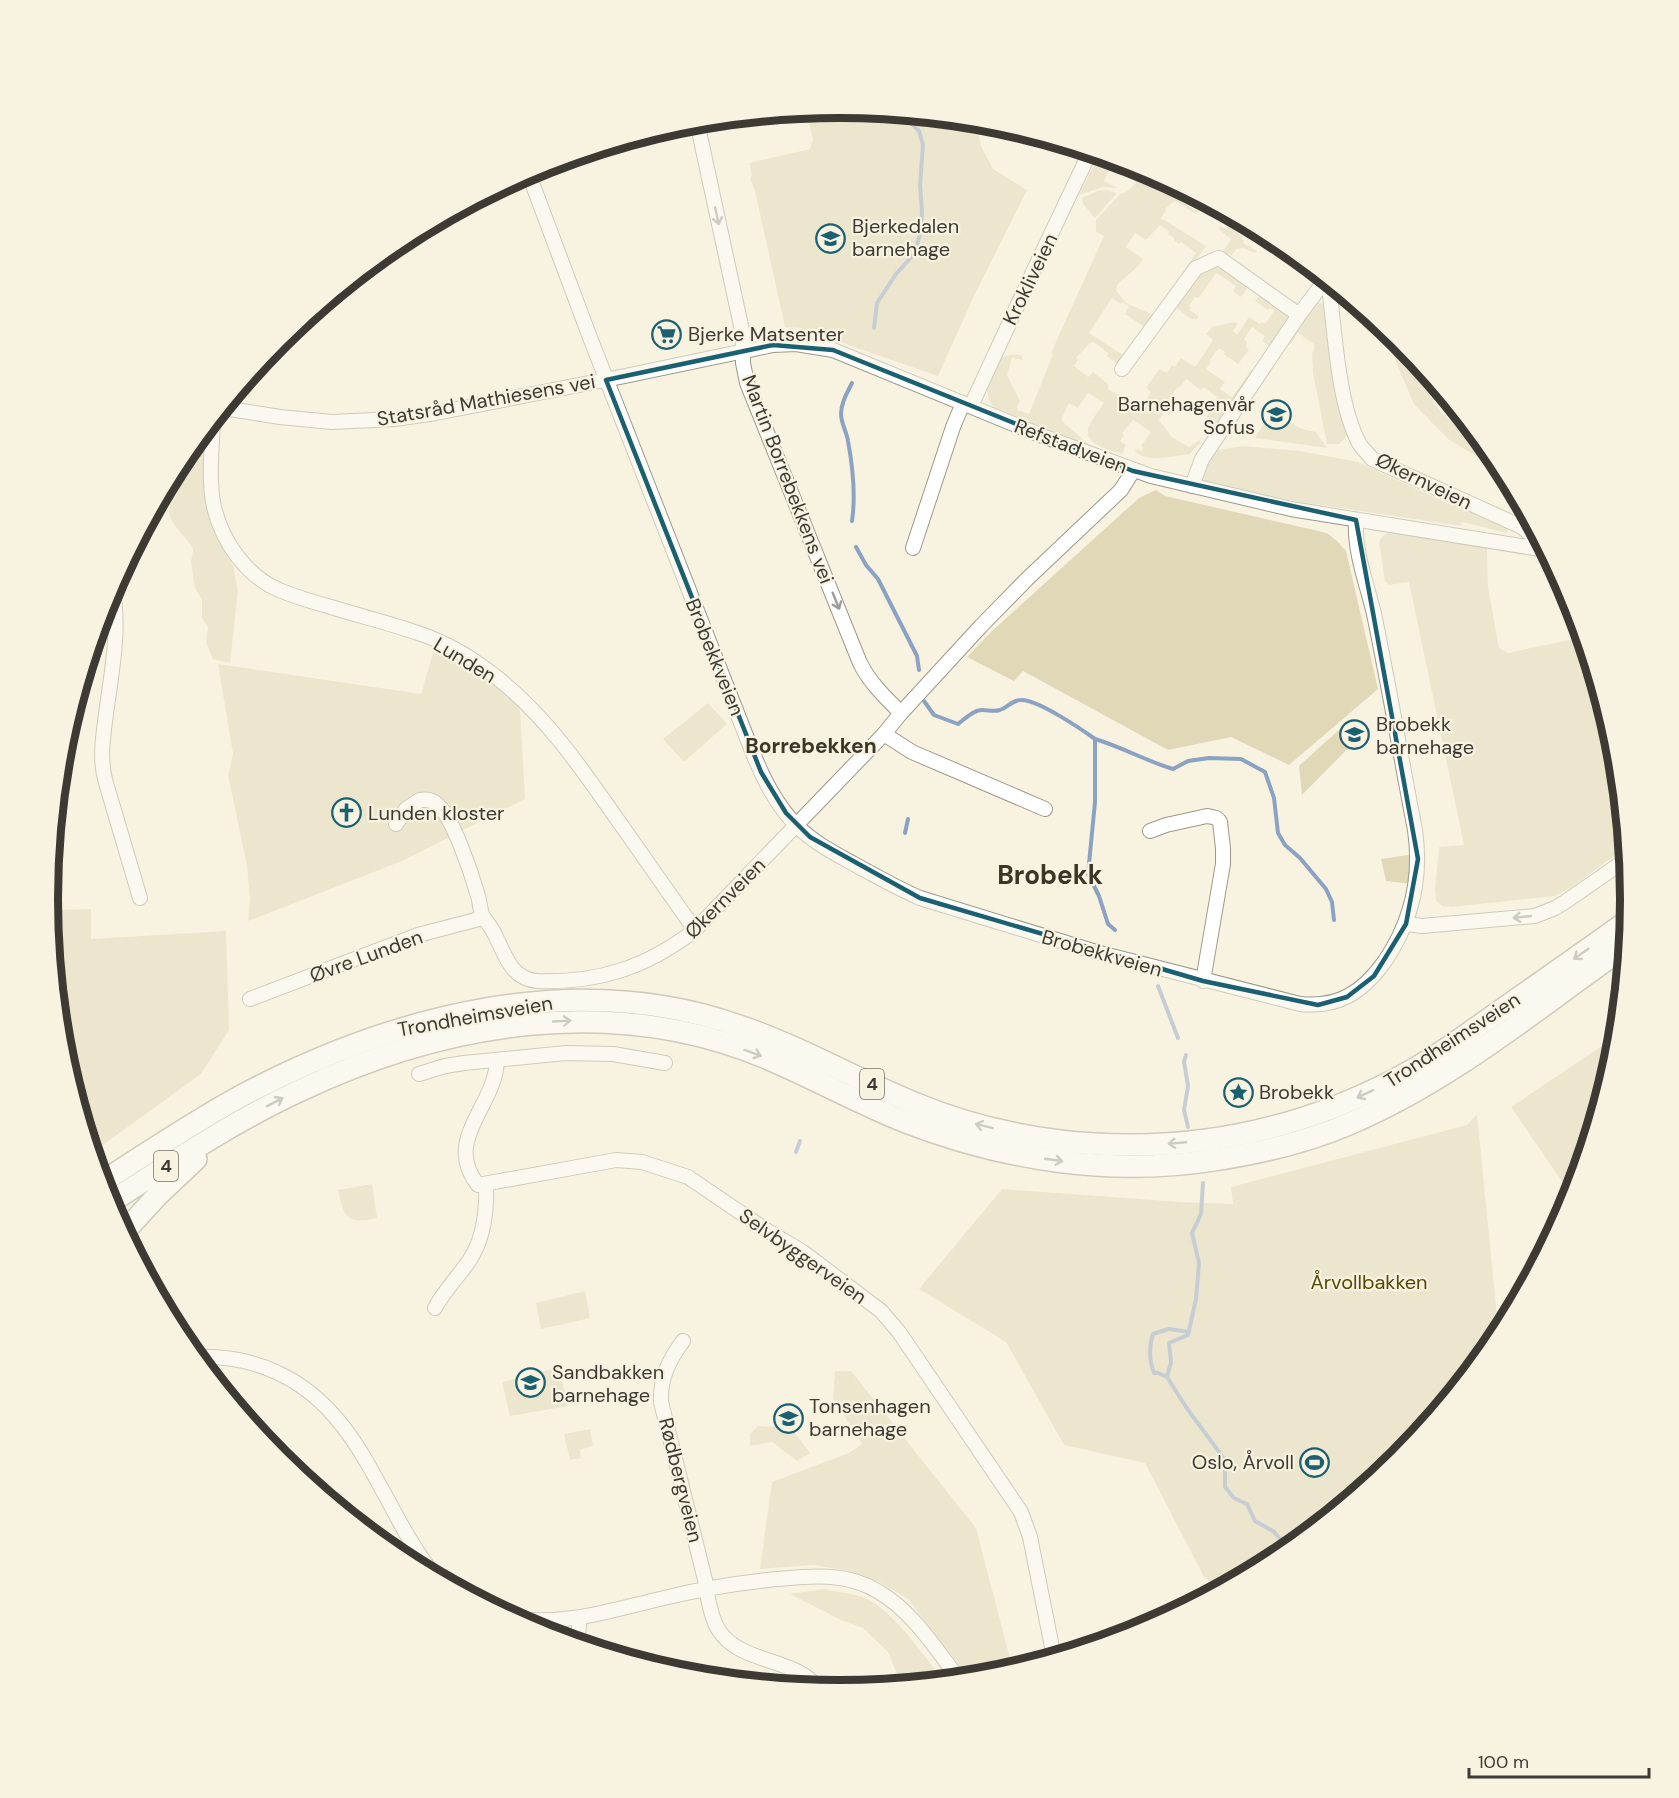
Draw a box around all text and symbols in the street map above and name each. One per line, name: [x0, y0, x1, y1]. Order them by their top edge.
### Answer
one-way arrow: [712, 205, 723, 225]
place label: Bjerkedalen barnehage: [852, 213, 959, 262]
school or university icon: Bjerkedalen barnehage: [815, 222, 847, 254]
street label: Krokliveien: [997, 229, 1063, 329]
supermarket icon: Bjerke Matsenter: [651, 318, 683, 350]
place label: Bjerke Matsenter: [688, 321, 844, 347]
street label: Statsråd Mathiesens vei: [375, 368, 597, 432]
street label: Martin Borrebekkens vei: [736, 371, 840, 587]
place label: Barnehagenvår Sofus: [1118, 391, 1255, 440]
school or university icon: Barnehagenvår Sofus: [1260, 399, 1292, 431]
street label: Refstadveien: [1011, 413, 1131, 479]
street label: Økernveien: [1372, 447, 1476, 515]
one-way arrow: [831, 591, 842, 610]
street label: Brobekkveien: [680, 595, 750, 719]
street label: Lunden: [429, 631, 501, 689]
place label: Brobekk barnehage: [1376, 711, 1474, 760]
school or university icon: Brobekk barnehage: [1339, 719, 1371, 751]
district label: Borrebekken: [745, 732, 877, 760]
church icon: Lunden kloster: [331, 797, 363, 829]
place label: Lunden kloster: [368, 800, 505, 826]
street label: Økernveien: [679, 852, 771, 944]
district label: Brobekk: [997, 858, 1103, 892]
one-way arrow: [1513, 912, 1533, 923]
street label: Øvre Lunden: [306, 923, 426, 989]
street label: Brobekkveien: [1039, 923, 1165, 983]
one-way arrow: [1573, 948, 1590, 960]
street label: Trondheimsveien: [1379, 986, 1525, 1094]
street label: Trondheimsveien: [395, 990, 555, 1042]
one-way arrow: [551, 1016, 571, 1027]
one-way arrow: [743, 1048, 762, 1059]
road number: 4: [860, 1069, 884, 1099]
place icon: Brobekk: [1222, 1076, 1254, 1108]
place label: Brobekk: [1259, 1079, 1334, 1105]
one-way arrow: [1356, 1088, 1374, 1100]
one-way arrow: [266, 1096, 284, 1108]
one-way arrow: [975, 1120, 994, 1132]
one-way arrow: [1168, 1138, 1188, 1149]
road number: 4: [154, 1151, 178, 1181]
one-way arrow: [1043, 1155, 1063, 1166]
street label: Selvbyggerveien: [734, 1202, 872, 1310]
park label: Årvollbakken: [1310, 1269, 1428, 1295]
place label: Sandbakken barnehage: [552, 1359, 664, 1408]
school or university icon: Sandbakken barnehage: [515, 1367, 547, 1399]
place label: Tonsenhagen barnehage: [809, 1393, 931, 1442]
school or university icon: Tonsenhagen barnehage: [772, 1402, 804, 1434]
street label: Rødbergveien: [653, 1415, 709, 1545]
sports icon: Oslo, Årvoll: [1299, 1446, 1331, 1478]
place label: Oslo, Årvoll: [1192, 1449, 1294, 1475]
scale bar: [1469, 1741, 1649, 1779]
text: 100 m: [1478, 1750, 1529, 1774]

